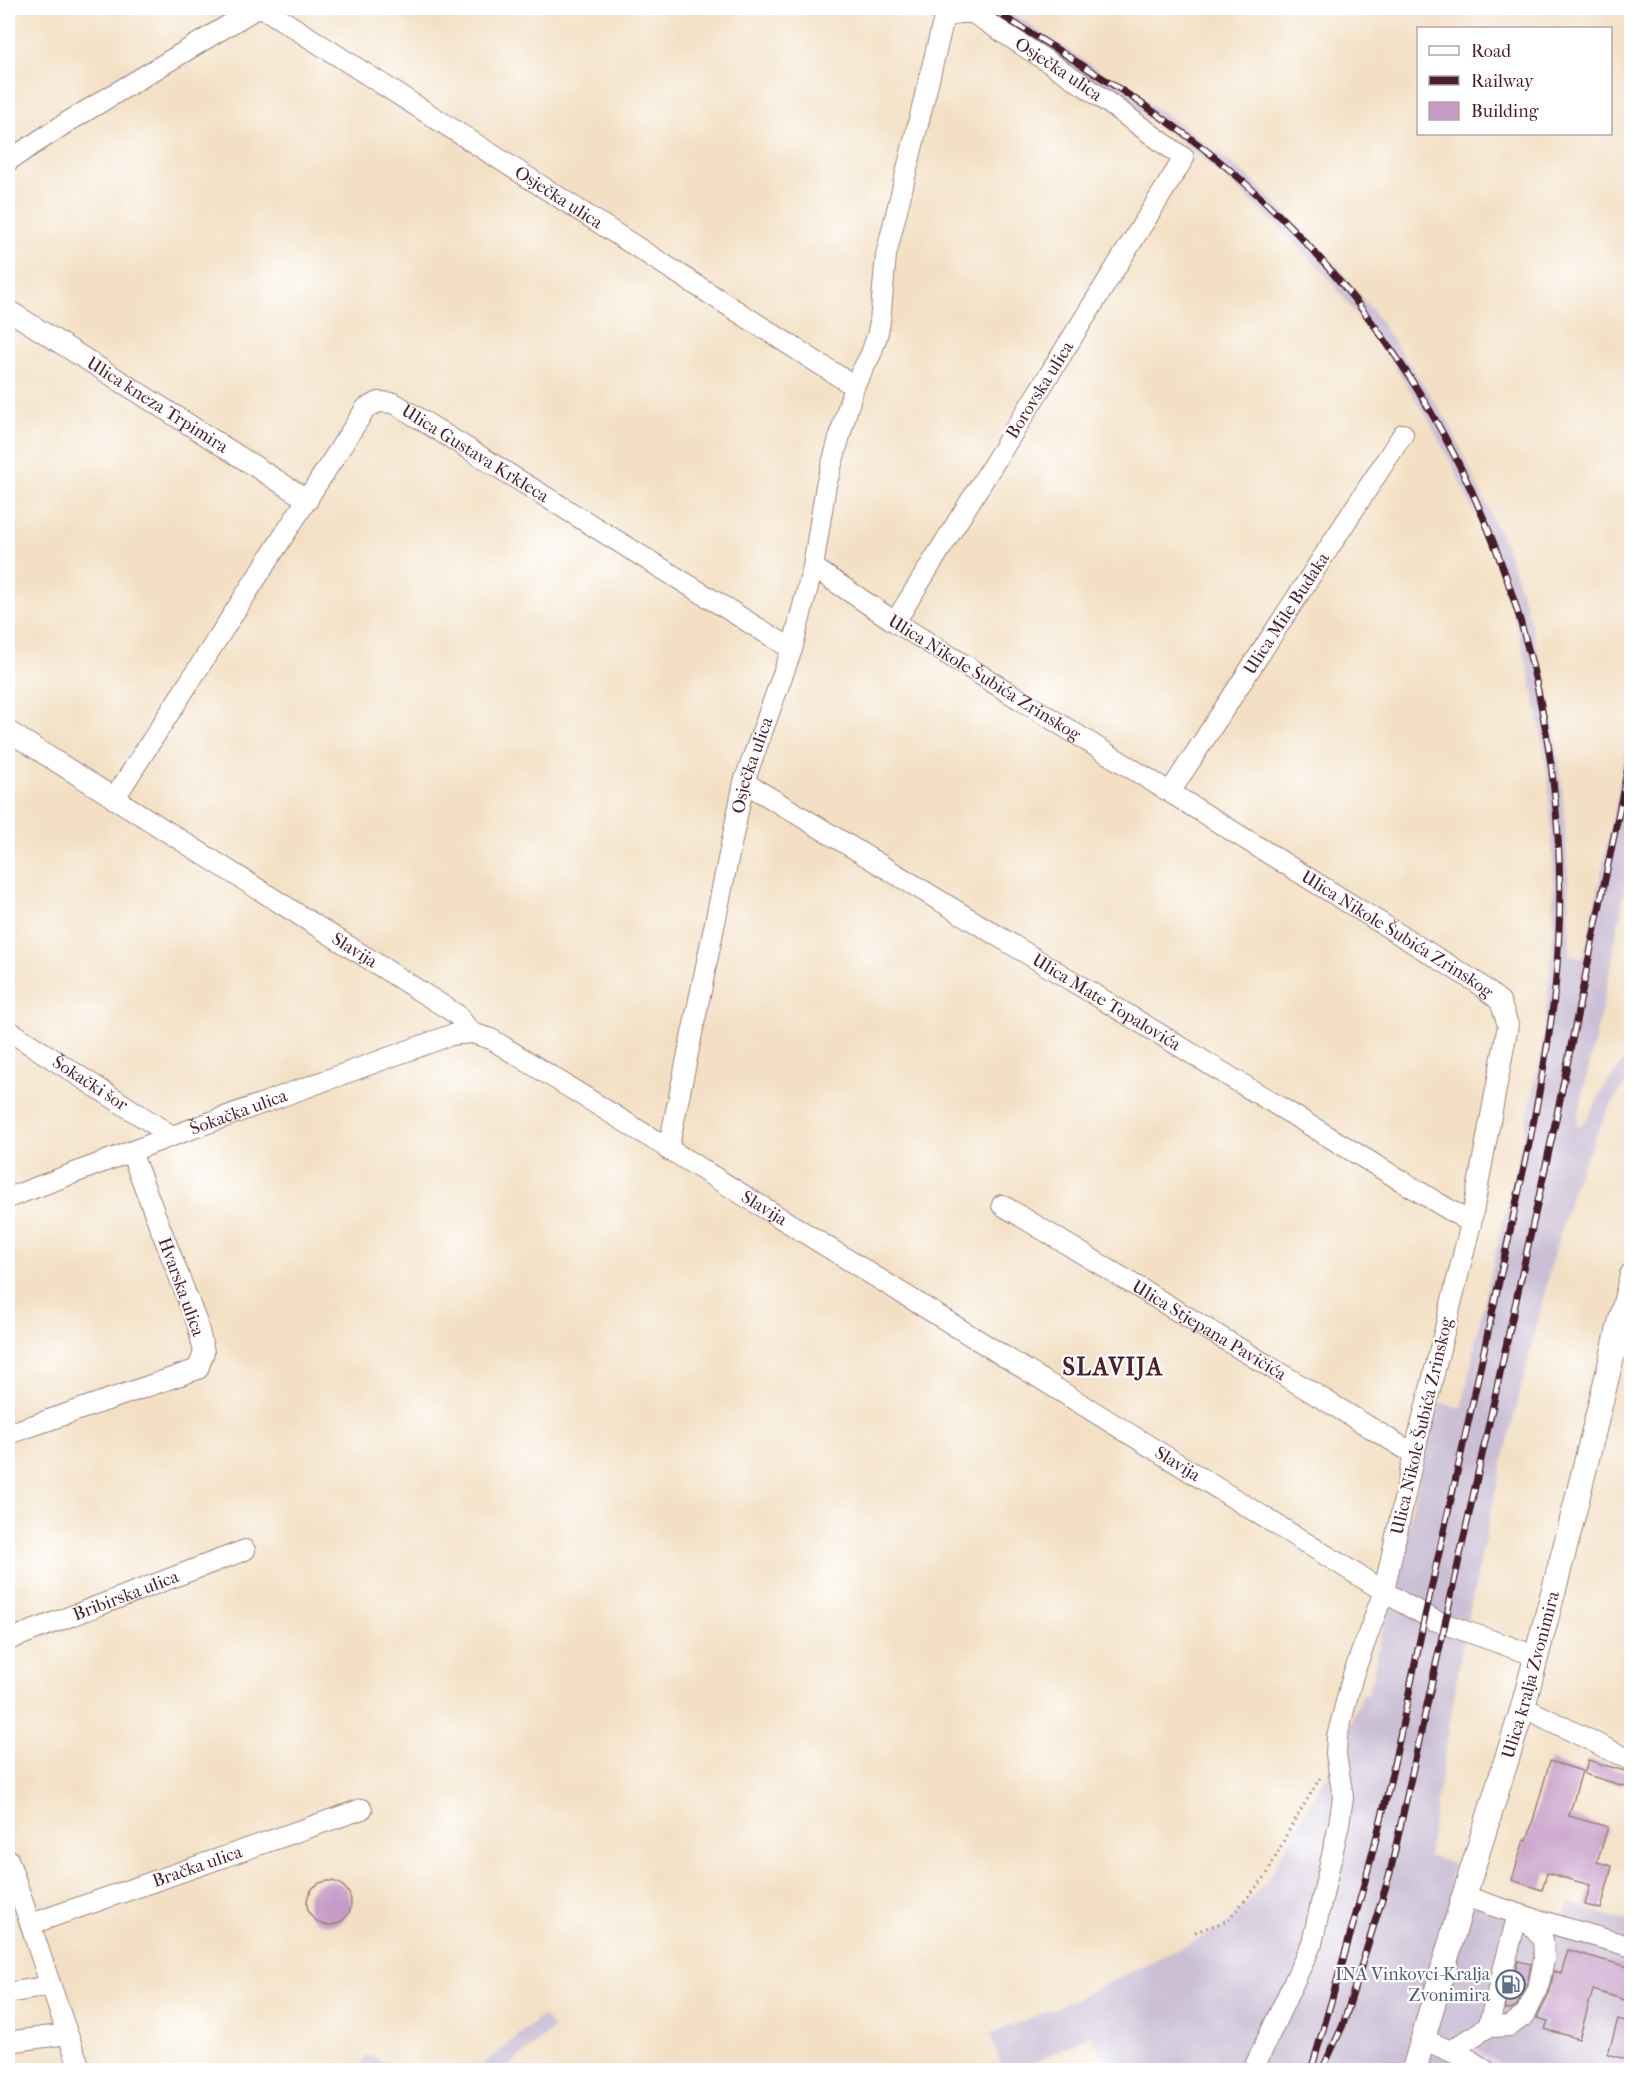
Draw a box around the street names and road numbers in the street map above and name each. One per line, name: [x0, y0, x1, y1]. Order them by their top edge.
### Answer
street label: Osječka ulica: [1011, 33, 1107, 106]
street label: Osječka ulica: [511, 161, 607, 233]
street label: Borovska ulica: [1002, 337, 1079, 443]
street label: Ulica kneza Trpimira: [83, 352, 233, 458]
street label: Ulica Gustava Krkleca: [398, 400, 553, 507]
street label: Ulica Mile Budaka: [1239, 548, 1334, 678]
street label: Ulica Nikole Šubića Zrinskog: [884, 610, 1085, 745]
street label: Osječka ulica: [727, 713, 777, 815]
street label: Ulica Nikole Šubića Zrinskog: [1297, 866, 1498, 1002]
street label: Slavija: [328, 928, 382, 972]
street label: Ulica Mate Topalovića: [1028, 949, 1185, 1055]
street label: Šokački šor: [49, 1049, 132, 1115]
street label: Šokačka ulica: [186, 1085, 291, 1139]
street label: Slavija: [738, 1186, 791, 1230]
street label: Hvarska ulica: [153, 1235, 209, 1340]
street label: Ulica Stjepana Pavičića: [1128, 1276, 1291, 1385]
street label: Ulica Nikole Šubića Zrinskog: [1385, 1314, 1457, 1537]
street label: Slavija: [1151, 1442, 1205, 1486]
street label: Bribirska ulica: [70, 1565, 182, 1625]
street label: Ulica kralja Zvonimira: [1497, 1588, 1564, 1761]
street label: Bračka ulica: [150, 1841, 246, 1892]

